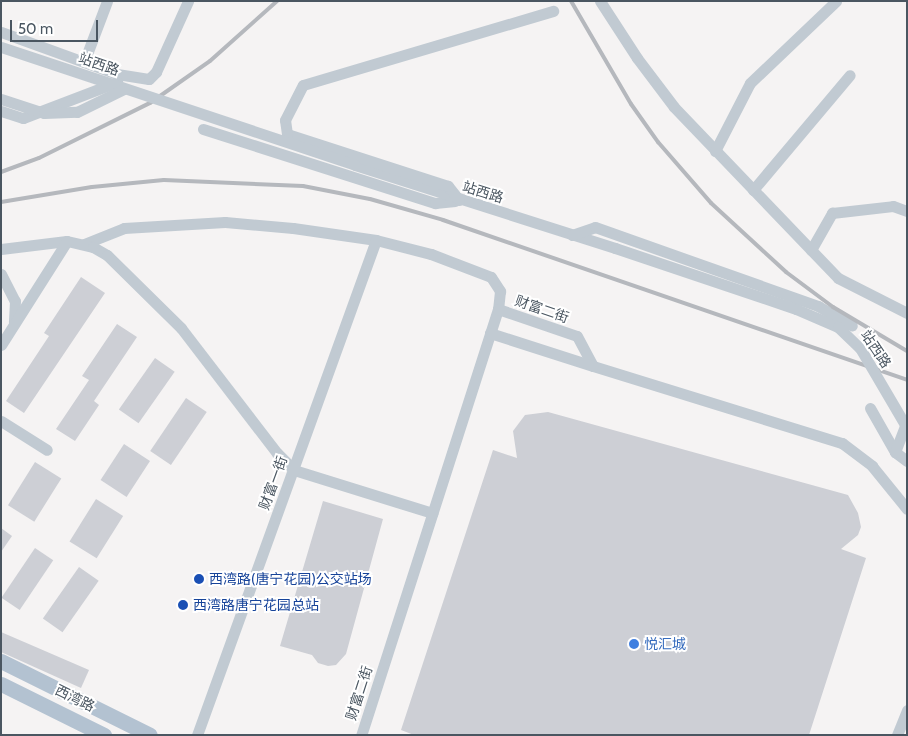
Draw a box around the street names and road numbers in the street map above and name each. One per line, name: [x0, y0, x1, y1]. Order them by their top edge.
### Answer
street label: 站西路: [76, 49, 122, 79]
street label: 站西路: [460, 178, 506, 206]
street label: 财富二街: [513, 292, 571, 326]
street label: 站西路: [857, 327, 895, 371]
street label: 财富一街: [256, 454, 290, 512]
street label: 财富二街: [342, 664, 376, 722]
street label: 西湾路: [52, 681, 98, 715]

